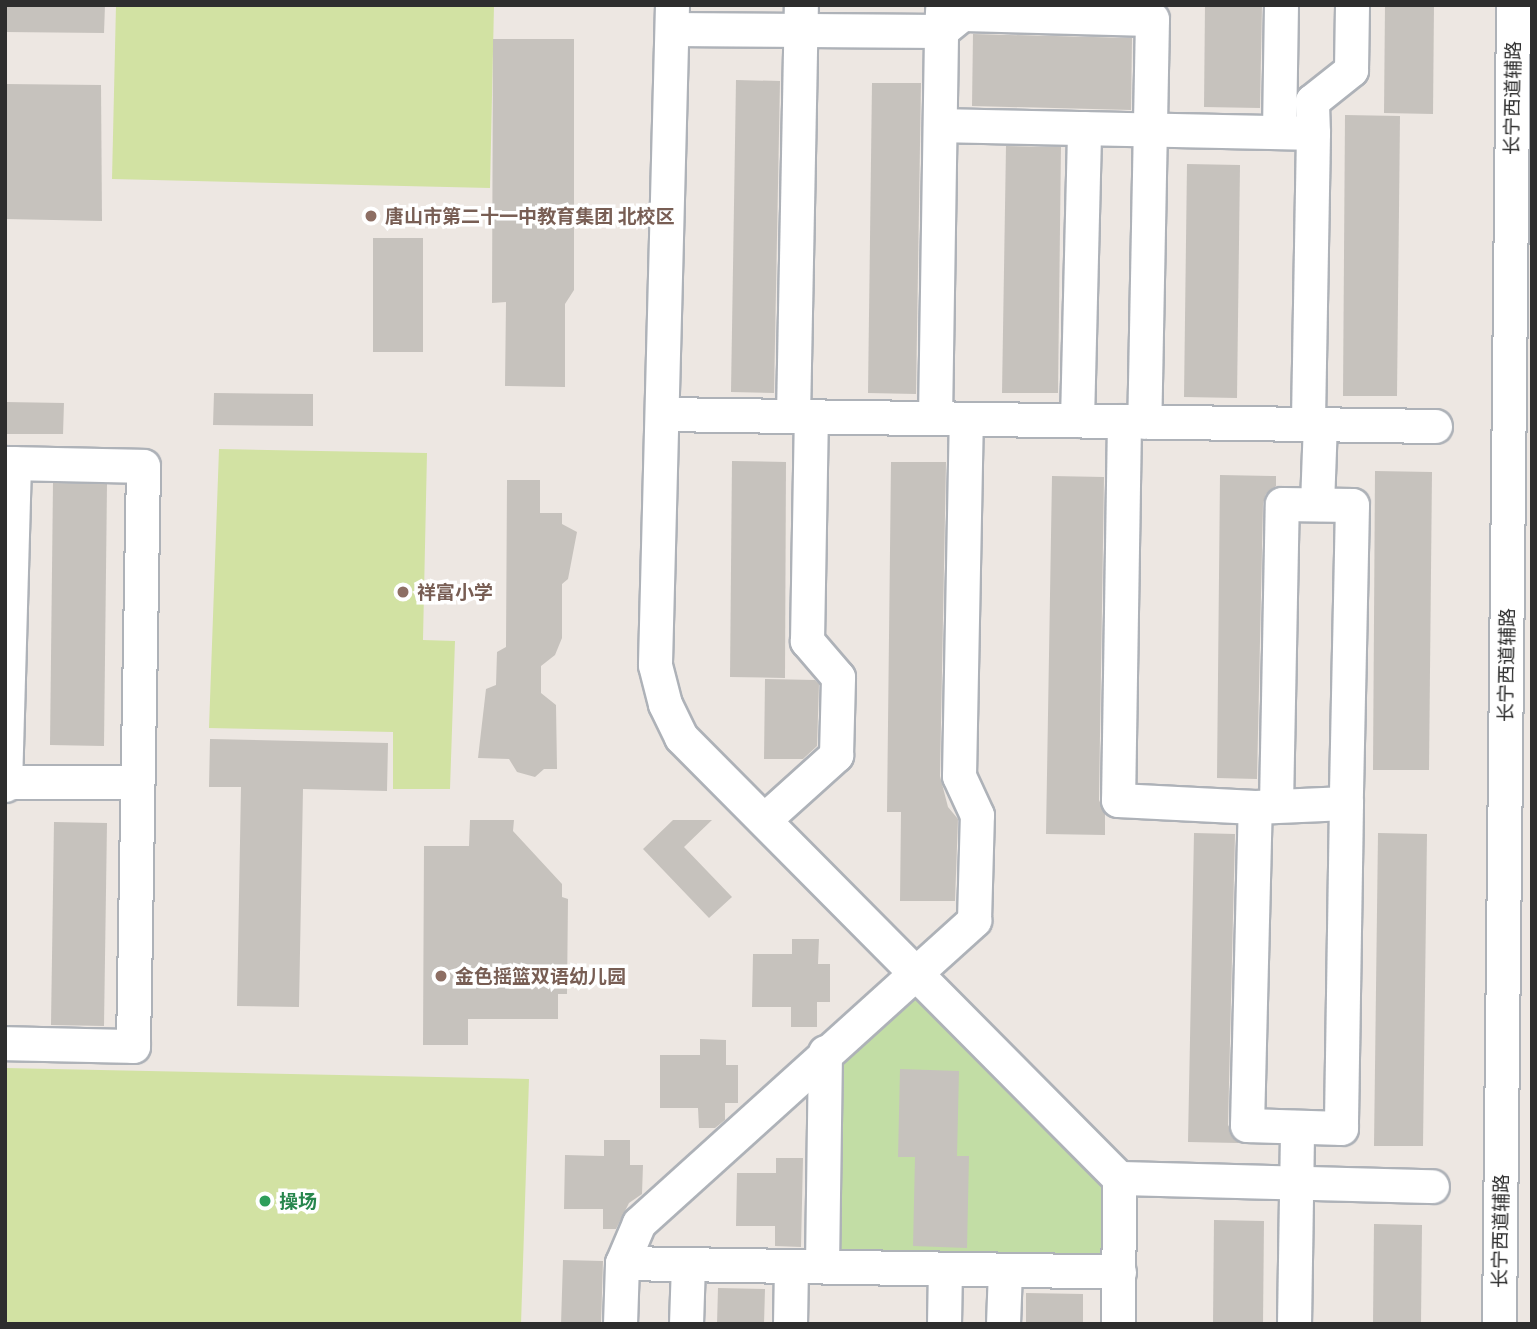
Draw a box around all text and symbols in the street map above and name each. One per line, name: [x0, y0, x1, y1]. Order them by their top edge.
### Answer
street label: 长宁西道辅路: [1500, 41, 1524, 155]
place label: 唐山市第二十一中教育集团 北校区: [385, 205, 675, 227]
marker: 唐山市第二十一中教育集团 北校区: [363, 208, 379, 224]
place label: 祥富小学: [417, 581, 493, 603]
marker: 祥富小学: [395, 584, 411, 600]
street label: 长宁西道辅路: [1494, 608, 1518, 722]
place label: 金色摇篮双语幼儿园: [455, 965, 626, 987]
marker: 金色摇篮双语幼儿园: [433, 968, 449, 984]
street label: 长宁西道辅路: [1488, 1174, 1512, 1288]
place label: 操场: [279, 1190, 317, 1212]
marker: 操场: [257, 1193, 273, 1209]

